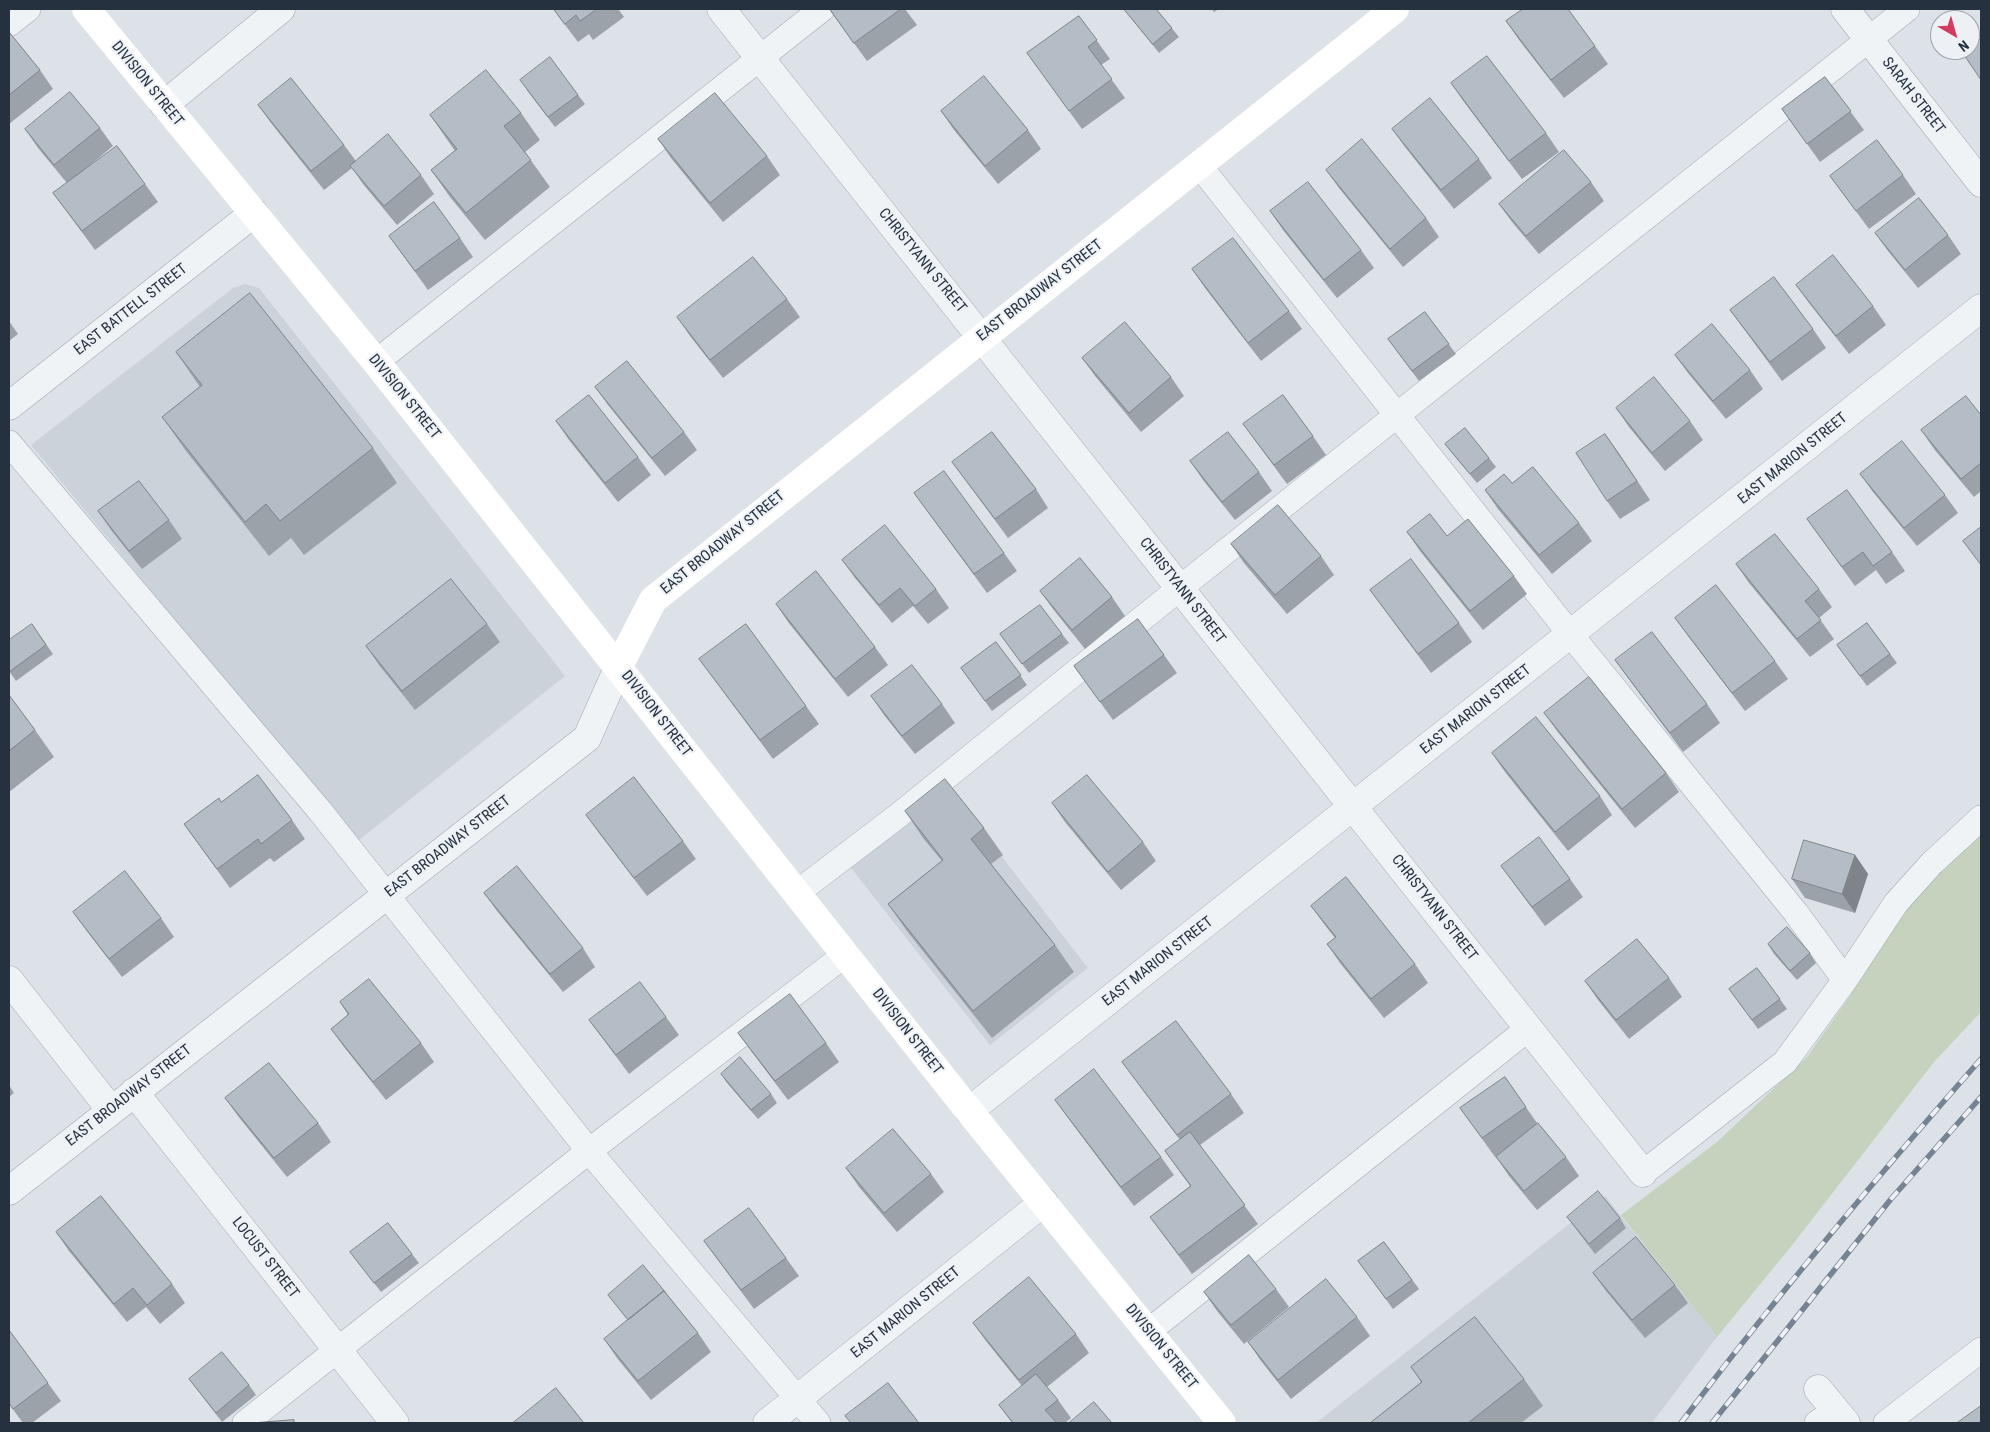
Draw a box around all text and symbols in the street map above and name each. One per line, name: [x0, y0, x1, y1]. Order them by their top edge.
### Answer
north arrow: [1930, 10, 1980, 60]
text: N: [1955, 37, 1972, 55]
street label: DIVISION STREET: [107, 38, 187, 130]
street label: SARAH STREET: [1878, 54, 1948, 138]
street label: CHRISTYANN STREET: [874, 205, 970, 317]
street label: EAST BROADWAY STREET: [974, 236, 1106, 346]
street label: EAST BATTELL STREET: [71, 260, 191, 360]
street label: DIVISION STREET: [364, 351, 444, 443]
street label: EAST MARION STREET: [1735, 409, 1851, 509]
street label: EAST BROADWAY STREET: [657, 487, 789, 599]
street label: CHRISTYANN STREET: [1135, 534, 1229, 648]
street label: EAST MARION STREET: [1417, 661, 1535, 759]
street label: DIVISION STREET: [617, 667, 695, 761]
street label: EAST BROADWAY STREET: [382, 792, 514, 902]
street label: CHRISTYANN STREET: [1387, 851, 1481, 965]
street label: EAST MARION STREET: [1099, 913, 1217, 1011]
street label: DIVISION STREET: [868, 985, 946, 1079]
street label: EAST BROADWAY STREET: [63, 1041, 195, 1151]
street label: LOCUST STREET: [228, 1214, 302, 1302]
street label: EAST MARION STREET: [848, 1263, 964, 1363]
street label: DIVISION STREET: [1121, 1301, 1201, 1393]

